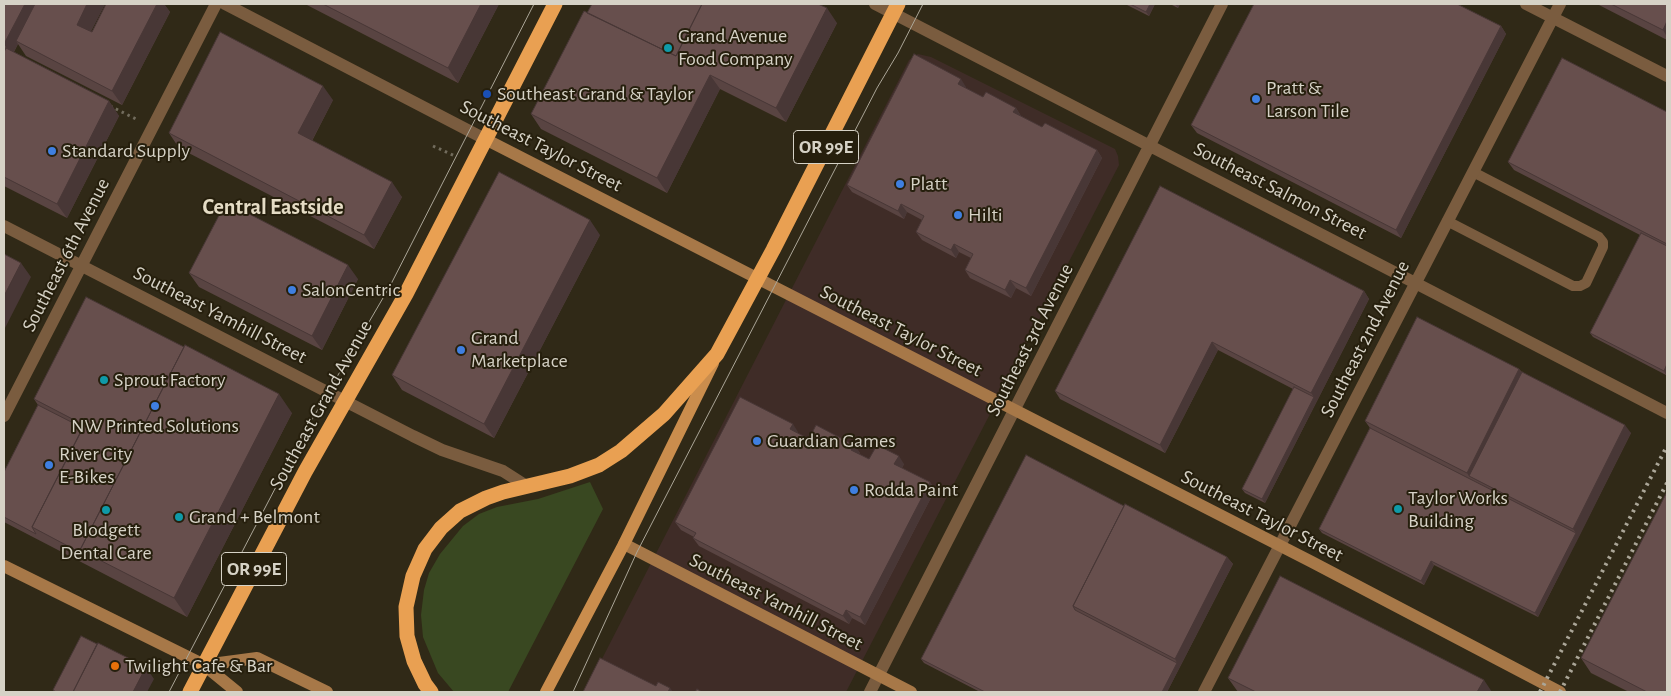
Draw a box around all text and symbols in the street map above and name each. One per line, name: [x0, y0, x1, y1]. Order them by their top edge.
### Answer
place label: Grand Avenue Food Company: [678, 24, 793, 71]
marker: Grand Avenue Food Company: [662, 42, 674, 54]
place label: Pratt & Larson Tile: [1266, 76, 1349, 123]
place label: Southeast Grand & Taylor: [497, 82, 693, 106]
marker: Southeast Grand & Taylor: [481, 88, 493, 100]
marker: Pratt & Larson Tile: [1250, 93, 1262, 105]
street label: Southeast Taylor Street: [456, 95, 626, 197]
road number: OR 99E: [794, 130, 858, 163]
street label: Southeast Salmon Street: [1189, 137, 1371, 245]
place label: Standard Supply: [62, 139, 190, 163]
marker: Standard Supply: [46, 145, 58, 157]
place label: Platt: [910, 172, 947, 196]
street label: Southeast 6th Avenue: [17, 174, 115, 336]
marker: Platt: [894, 178, 906, 190]
district label: Central Eastside: [202, 194, 344, 220]
place label: Hilti: [968, 203, 1003, 227]
marker: Hilti: [952, 209, 964, 221]
street label: Southeast 2nd Avenue: [1315, 257, 1415, 421]
street label: Southeast 3rd Avenue: [981, 260, 1079, 420]
street label: Southeast Yamhill Street: [129, 261, 311, 369]
place label: SalonCentric: [302, 278, 400, 302]
street label: Southeast Taylor Street: [816, 280, 986, 382]
marker: SalonCentric: [286, 284, 298, 296]
street label: Southeast Grand Avenue: [264, 316, 378, 494]
place label: Grand Marketplace: [471, 326, 568, 373]
marker: Grand Marketplace: [455, 344, 467, 356]
place label: Sprout Factory: [114, 368, 226, 392]
marker: Sprout Factory: [98, 374, 110, 386]
marker: NW Printed Solutions: [149, 400, 161, 412]
place label: NW Printed Solutions: [71, 414, 239, 438]
place label: Guardian Games: [767, 429, 896, 453]
marker: Guardian Games: [751, 435, 763, 447]
place label: River City E-Bikes: [59, 442, 132, 489]
marker: River City E-Bikes: [43, 459, 55, 471]
street label: Southeast Taylor Street: [1177, 465, 1347, 567]
place label: Rodda Paint: [864, 478, 958, 502]
marker: Rodda Paint: [848, 484, 860, 496]
place label: Taylor Works Building: [1408, 486, 1508, 533]
marker: Taylor Works Building: [1392, 503, 1404, 515]
marker: Blodgett Dental Care: [100, 504, 112, 516]
place label: Grand + Belmont: [189, 505, 320, 529]
marker: Grand + Belmont: [173, 511, 185, 523]
place label: Blodgett Dental Care: [60, 518, 152, 565]
street label: Southeast Yamhill Street: [685, 548, 867, 656]
road number: OR 99E: [222, 552, 286, 586]
place label: Twilight Cafe & Bar: [125, 654, 272, 678]
marker: Twilight Cafe & Bar: [109, 660, 121, 672]

